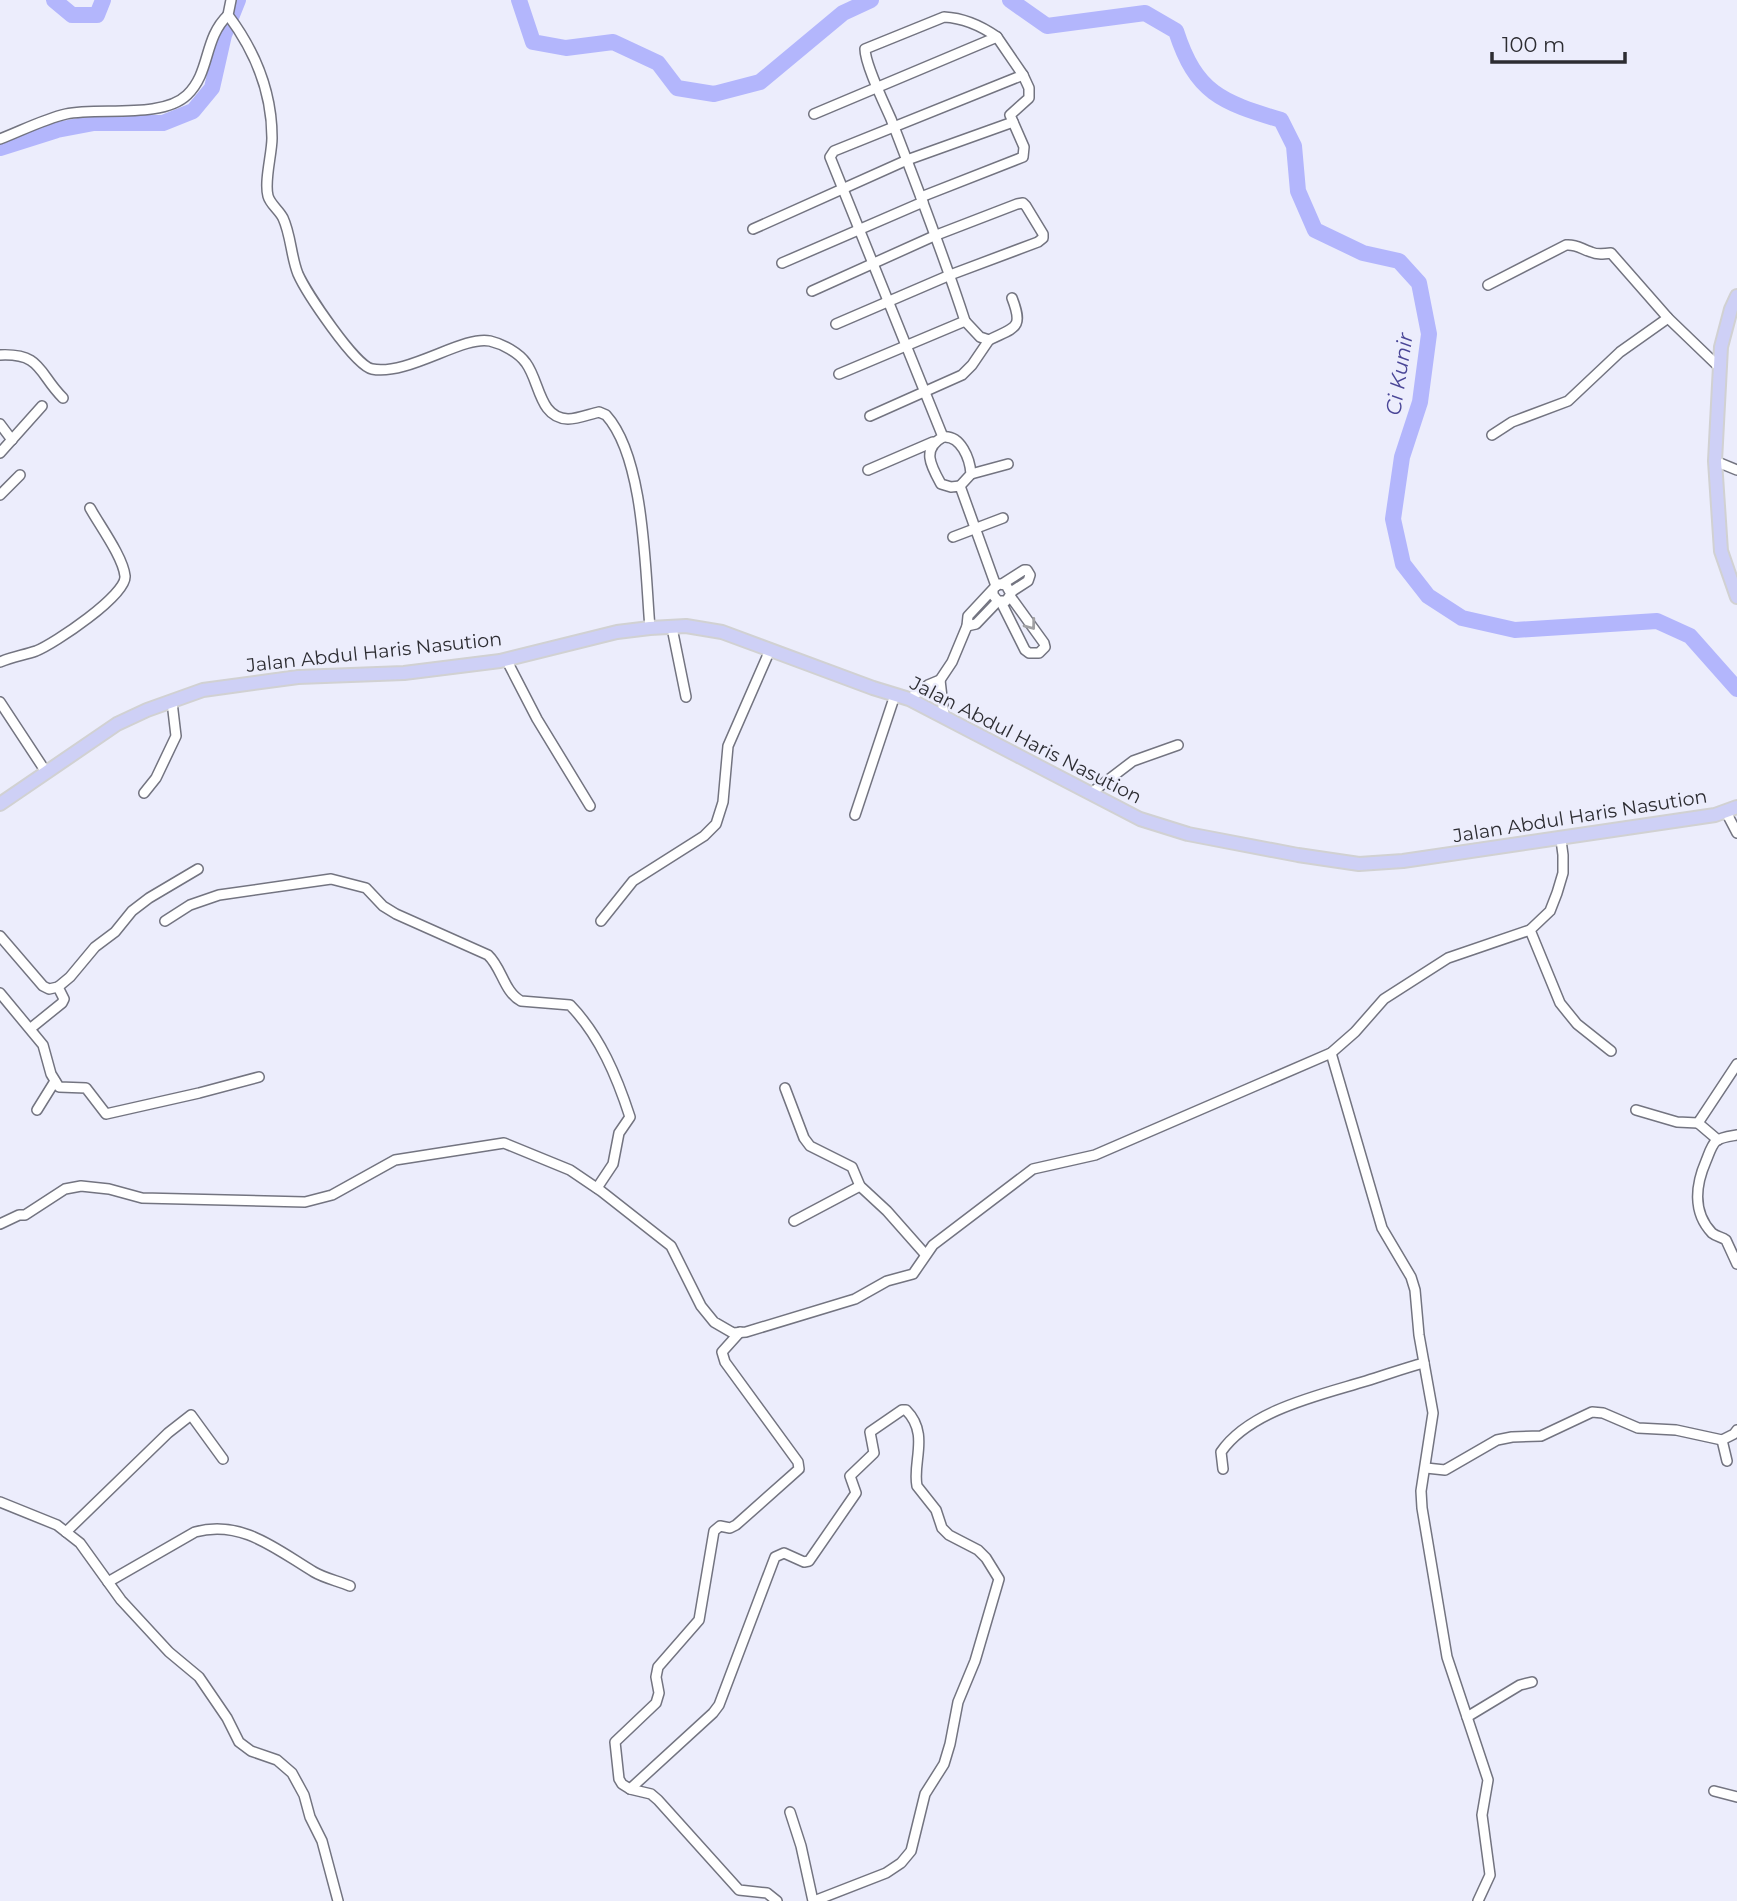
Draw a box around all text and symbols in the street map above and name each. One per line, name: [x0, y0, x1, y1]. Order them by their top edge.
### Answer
scale bar: [1492, 21, 1625, 65]
text: 100 m: [1502, 32, 1565, 57]
water label: Ci Kunir: [1380, 330, 1418, 417]
one-way arrow: [1023, 617, 1036, 629]
street label: Jalan Abdul Haris Nasution: [244, 627, 503, 677]
street label: Jalan Abdul Haris Nasution: [905, 671, 1146, 809]
street label: Jalan Abdul Haris Nasution: [1450, 785, 1709, 848]

